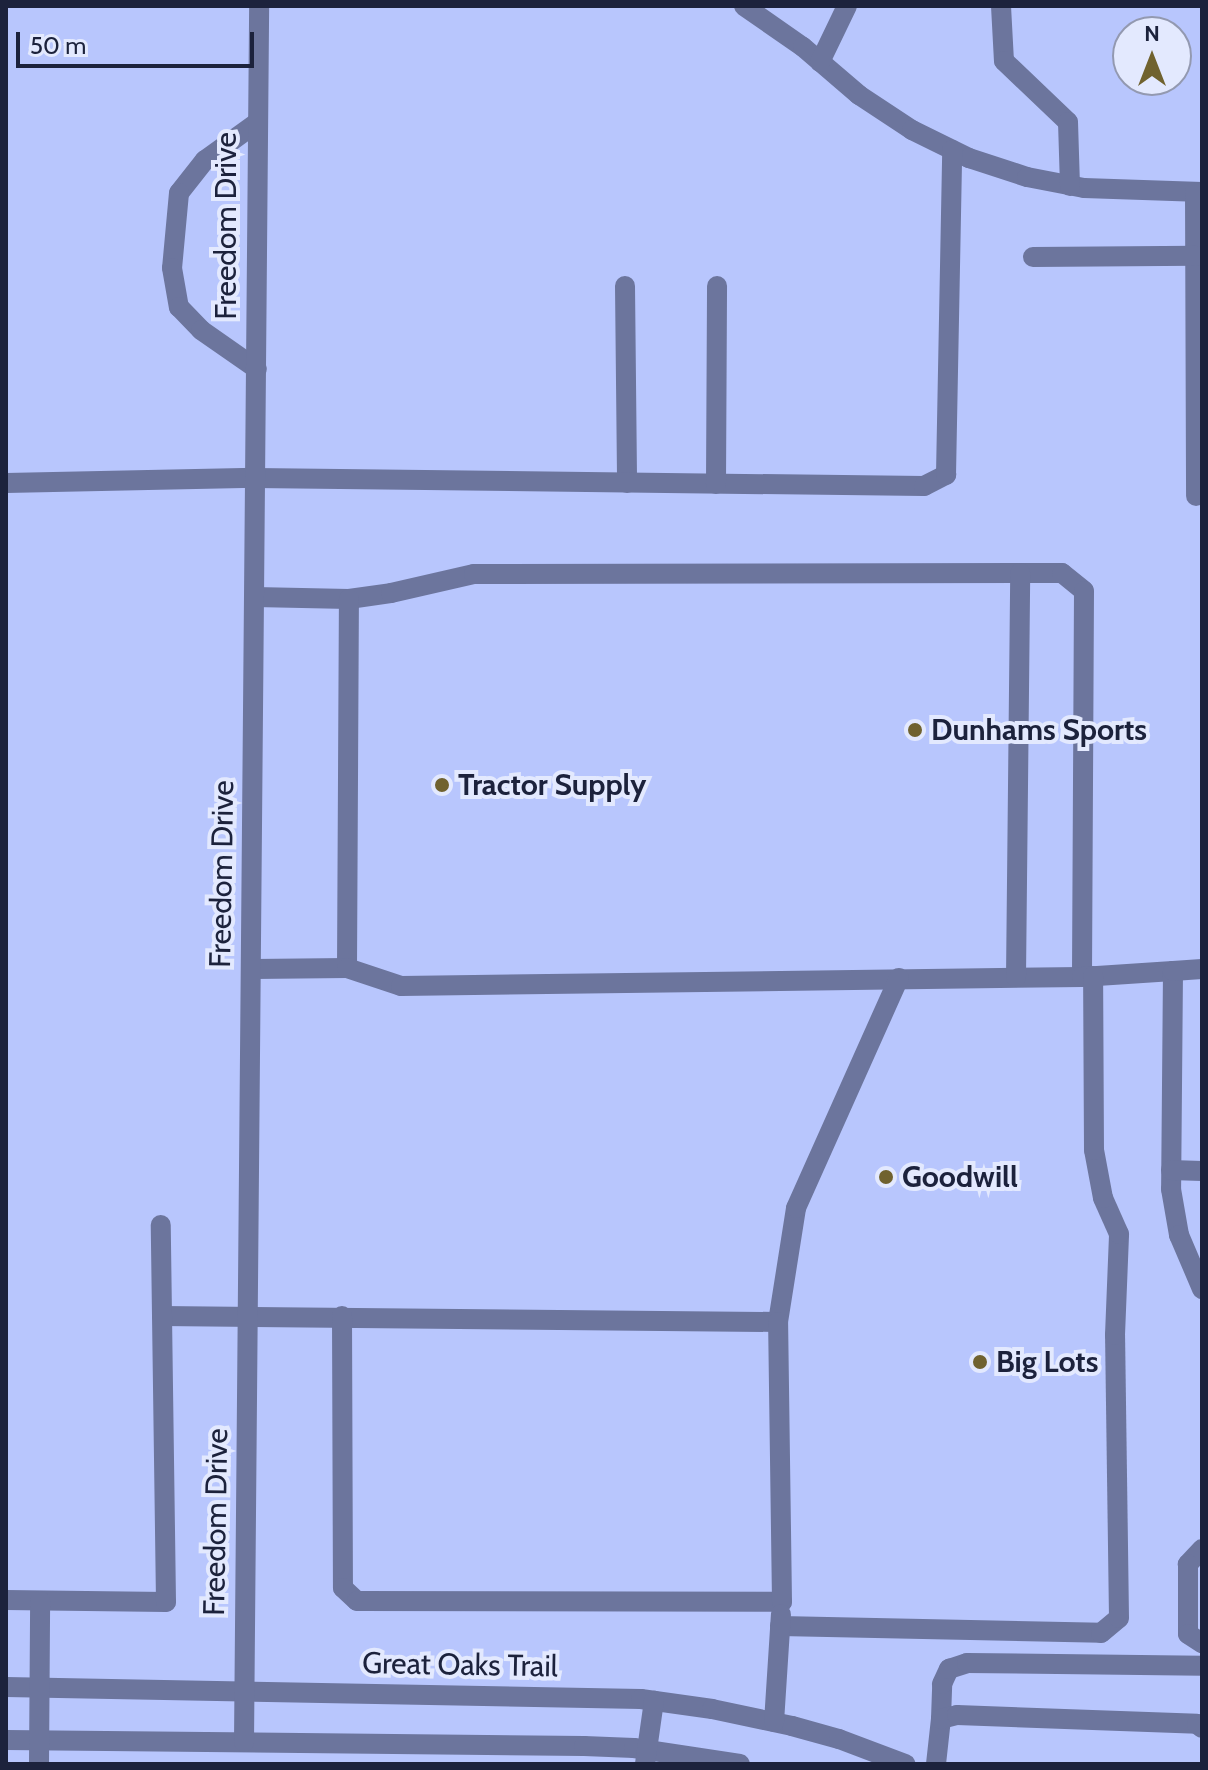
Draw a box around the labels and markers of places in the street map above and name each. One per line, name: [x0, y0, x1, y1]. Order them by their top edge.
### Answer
place label: Dunhams Sports: [931, 712, 1147, 748]
marker: Dunhams Sports: [906, 721, 924, 739]
place label: Tractor Supply: [458, 767, 646, 803]
marker: Tractor Supply: [433, 776, 451, 794]
place label: Goodwill: [902, 1159, 1018, 1195]
marker: Goodwill: [877, 1168, 895, 1186]
place label: Big Lots: [996, 1344, 1098, 1380]
marker: Big Lots: [971, 1353, 989, 1371]

